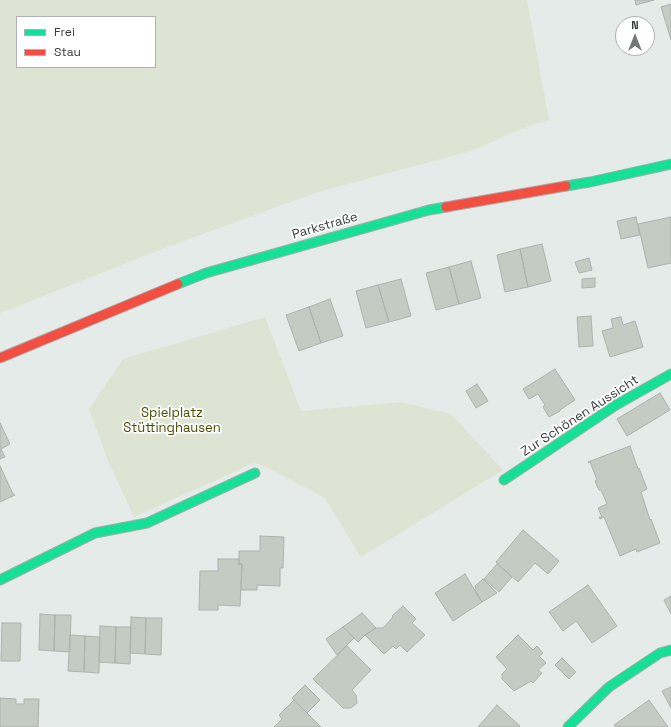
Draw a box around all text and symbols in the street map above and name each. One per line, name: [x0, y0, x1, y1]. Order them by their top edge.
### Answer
legend: [16, 16, 156, 68]
north arrow: [615, 16, 655, 56]
text: N: [631, 18, 639, 32]
text: Frei: [54, 24, 75, 40]
text: Stau: [54, 44, 81, 60]
street label: Parkstraße: [290, 209, 360, 243]
street label: Zur Schönen Aussicht: [518, 372, 642, 460]
park label: Spielplatz Stüttinghausen: [123, 405, 221, 436]

